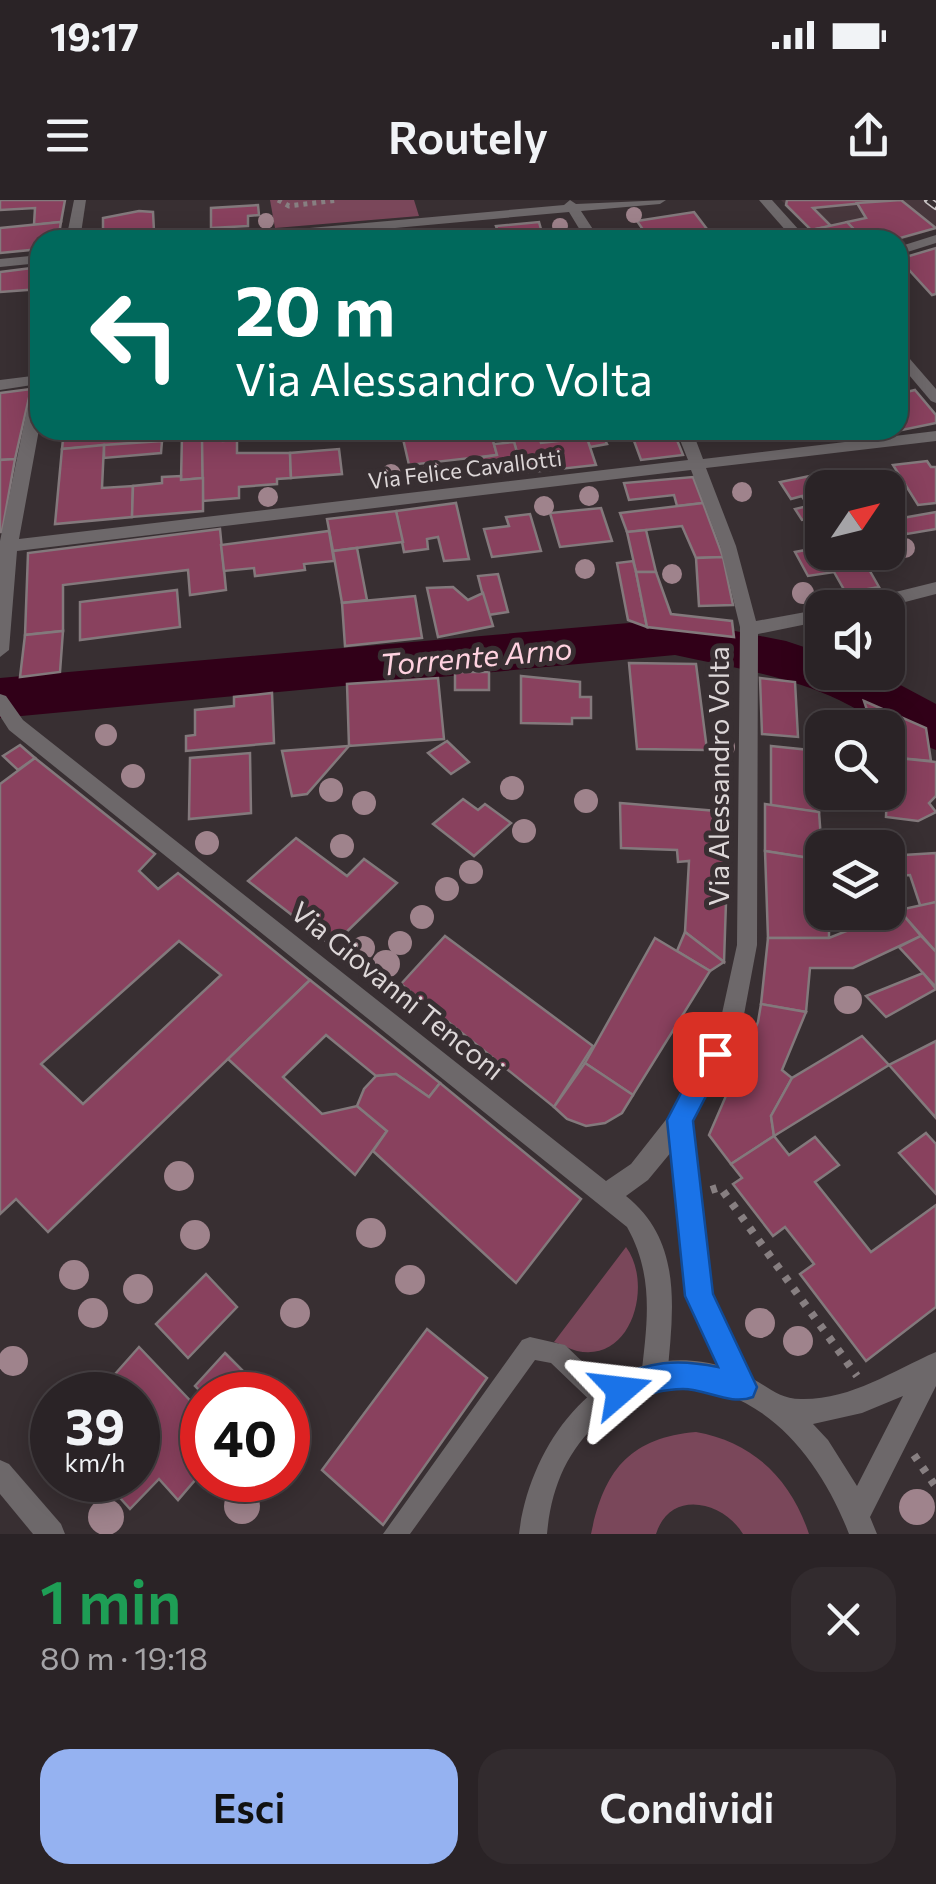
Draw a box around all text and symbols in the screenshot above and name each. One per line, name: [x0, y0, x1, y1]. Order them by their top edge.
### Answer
text: 19:17: [50, 12, 139, 59]
icon: menu: [40, 108, 95, 163]
text: Routely: [388, 108, 548, 163]
icon: share: [841, 108, 896, 163]
text: 20 m: [235, 265, 395, 350]
icon: left: [70, 270, 200, 400]
text: Via Alessandro Volta: [235, 350, 653, 405]
street label: Via Felice Cavallotti: [367, 444, 563, 494]
north arrow: [805, 470, 905, 570]
map controls: [805, 470, 905, 930]
button: sound: [805, 590, 905, 690]
water label: Torrente Arno: [378, 628, 574, 682]
street label: Via Alessandro Volta: [701, 646, 735, 906]
button: search: [805, 710, 905, 810]
button: layers: [805, 830, 905, 930]
street label: Via Giovanni Tenconi: [285, 894, 511, 1086]
pin: [673, 1012, 758, 1097]
icon: arrive: [688, 1027, 743, 1082]
position arrow: [569, 1338, 673, 1442]
speed limit sign: 40: [180, 1372, 310, 1502]
text: 39: [65, 1394, 125, 1455]
text: km/h: [65, 1447, 125, 1477]
text: 1 min: [40, 1563, 181, 1636]
button: close: [791, 1567, 896, 1672]
text: 80 m · 19:18: [40, 1637, 208, 1677]
button: Esci: [40, 1749, 458, 1864]
button: Condividi: [478, 1749, 896, 1864]

